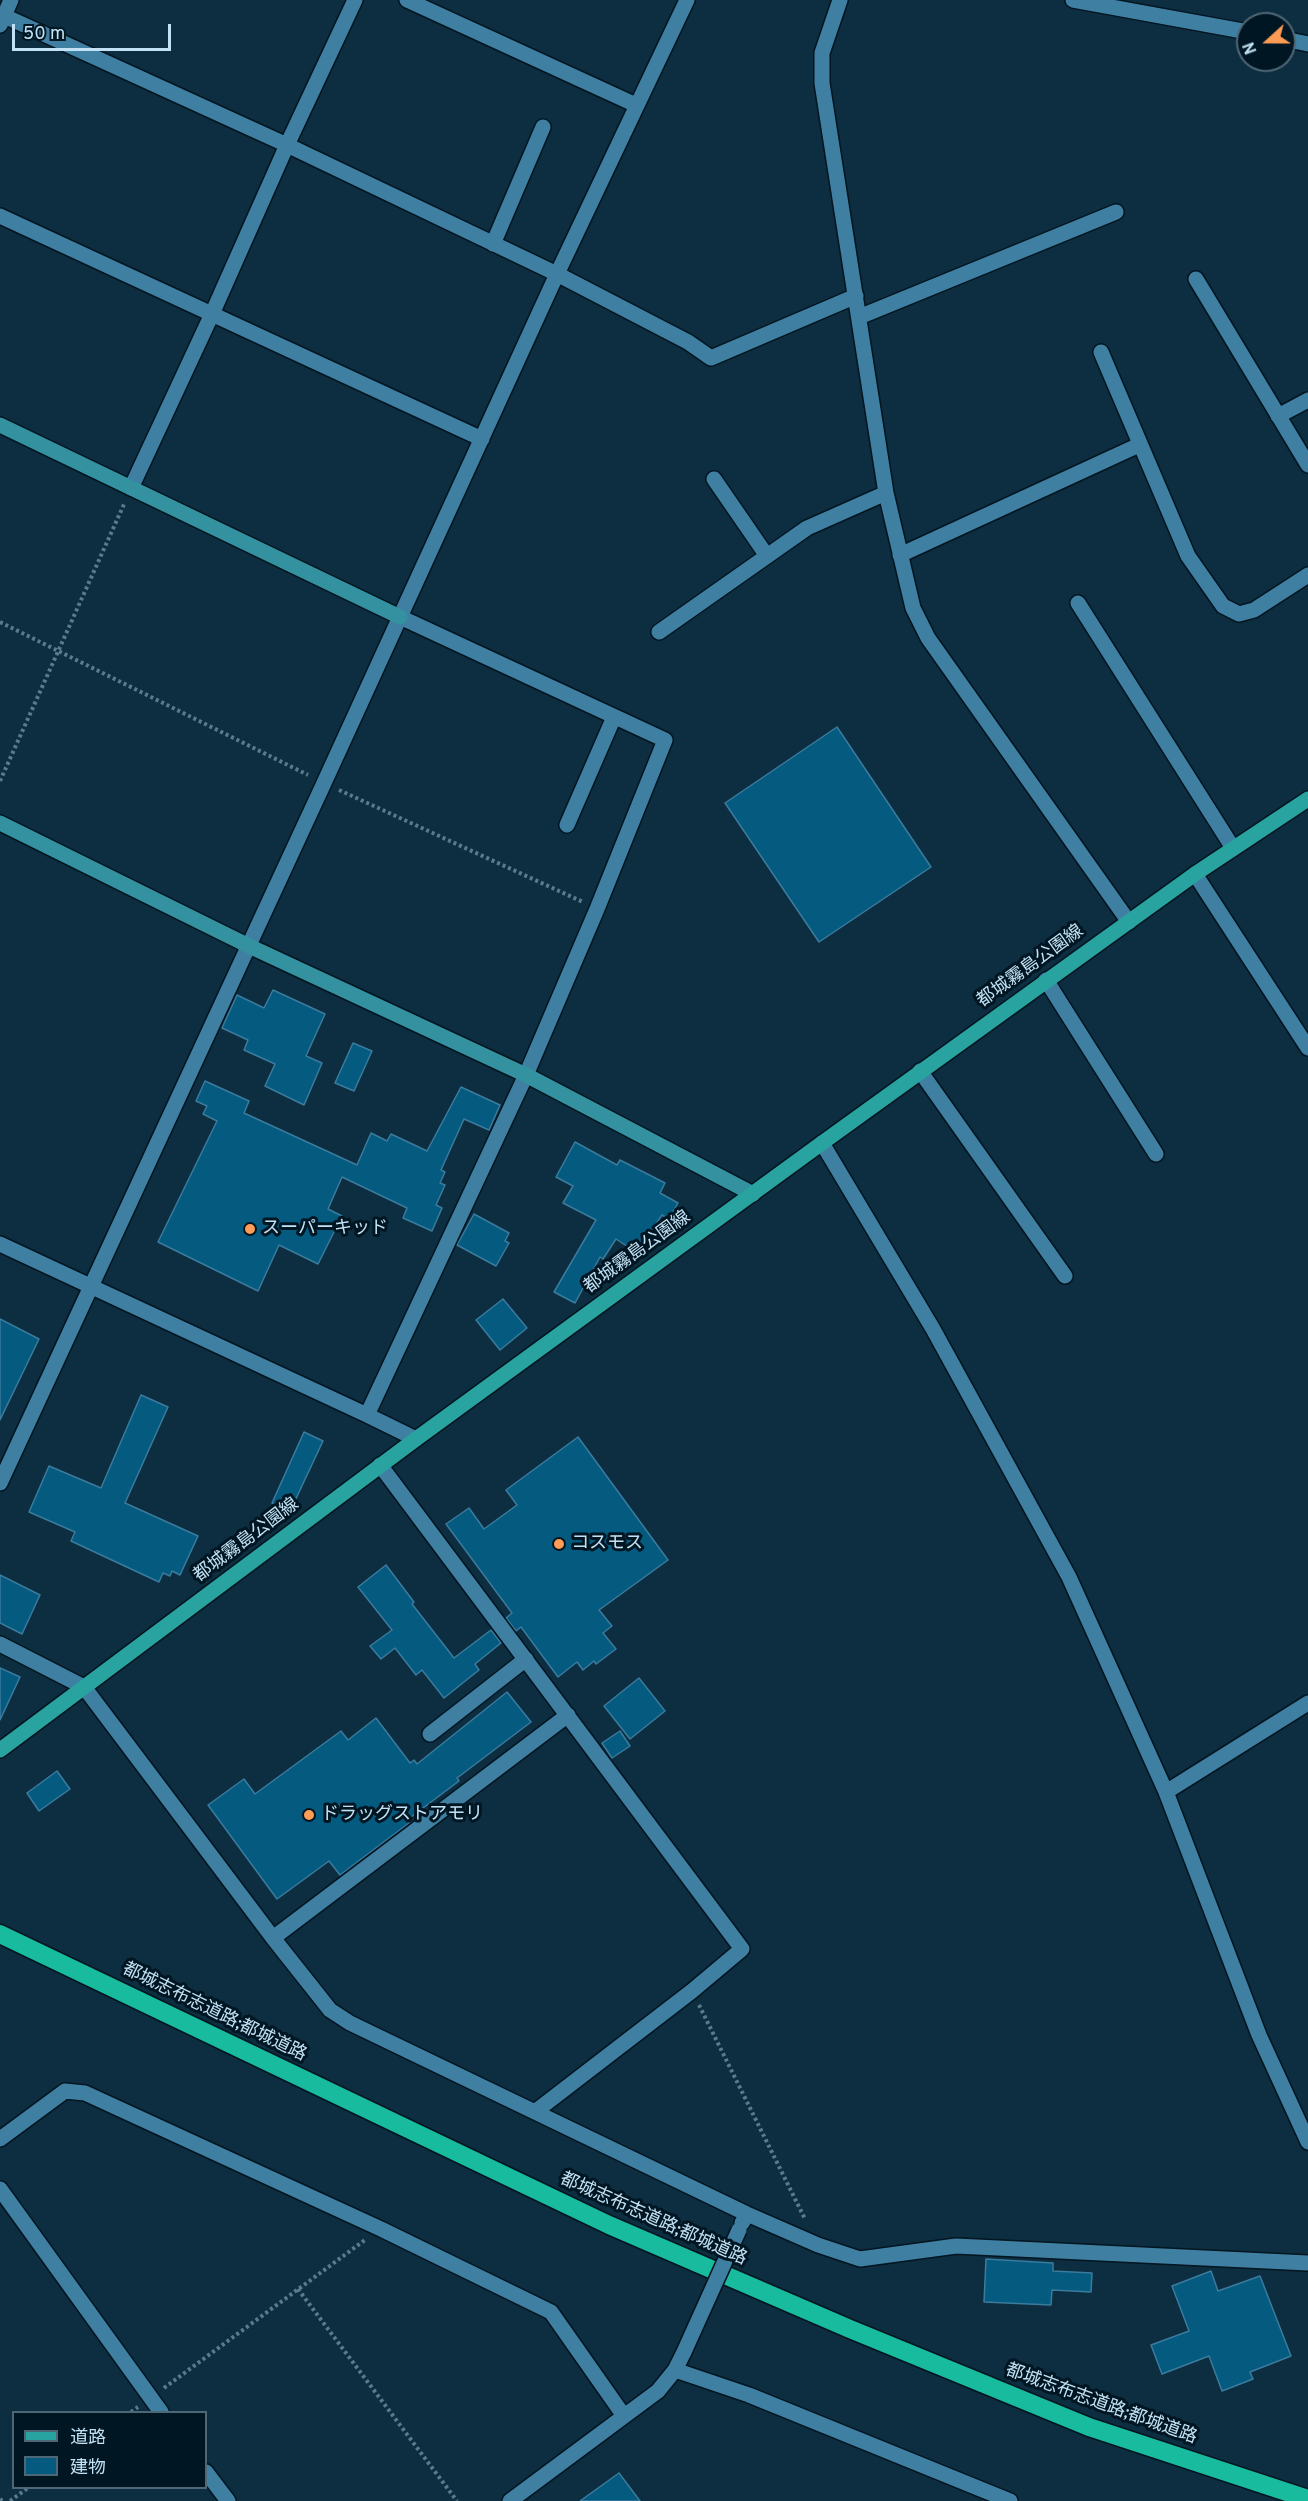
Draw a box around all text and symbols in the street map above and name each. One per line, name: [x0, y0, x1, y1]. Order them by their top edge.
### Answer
scale bar: [15, 12, 174, 50]
north arrow: [1236, 12, 1296, 72]
text: 50 m: [23, 23, 65, 46]
text: N: [1240, 39, 1262, 57]
street label: 都城霧島公園線: [974, 921, 1088, 1013]
street label: 都城霧島公園線: [581, 1207, 695, 1299]
place label: スーパーキッド: [262, 1218, 388, 1240]
marker: スーパーキッド: [243, 1222, 257, 1236]
street label: 都城霧島公園線: [190, 1494, 304, 1588]
place label: コスモス: [571, 1533, 643, 1555]
marker: コスモス: [552, 1537, 566, 1551]
place label: ドラッグストアモリ: [321, 1804, 483, 1826]
marker: ドラッグストアモリ: [302, 1808, 316, 1822]
street label: 都城志布志道路;都城道路: [118, 1959, 310, 2067]
street label: 都城志布志道路;都城道路: [556, 2169, 750, 2271]
street label: 都城志布志道路;都城道路: [1002, 2360, 1200, 2450]
legend: [12, 2411, 207, 2489]
text: 道路: [70, 2427, 106, 2450]
text: 建物: [70, 2457, 106, 2480]

